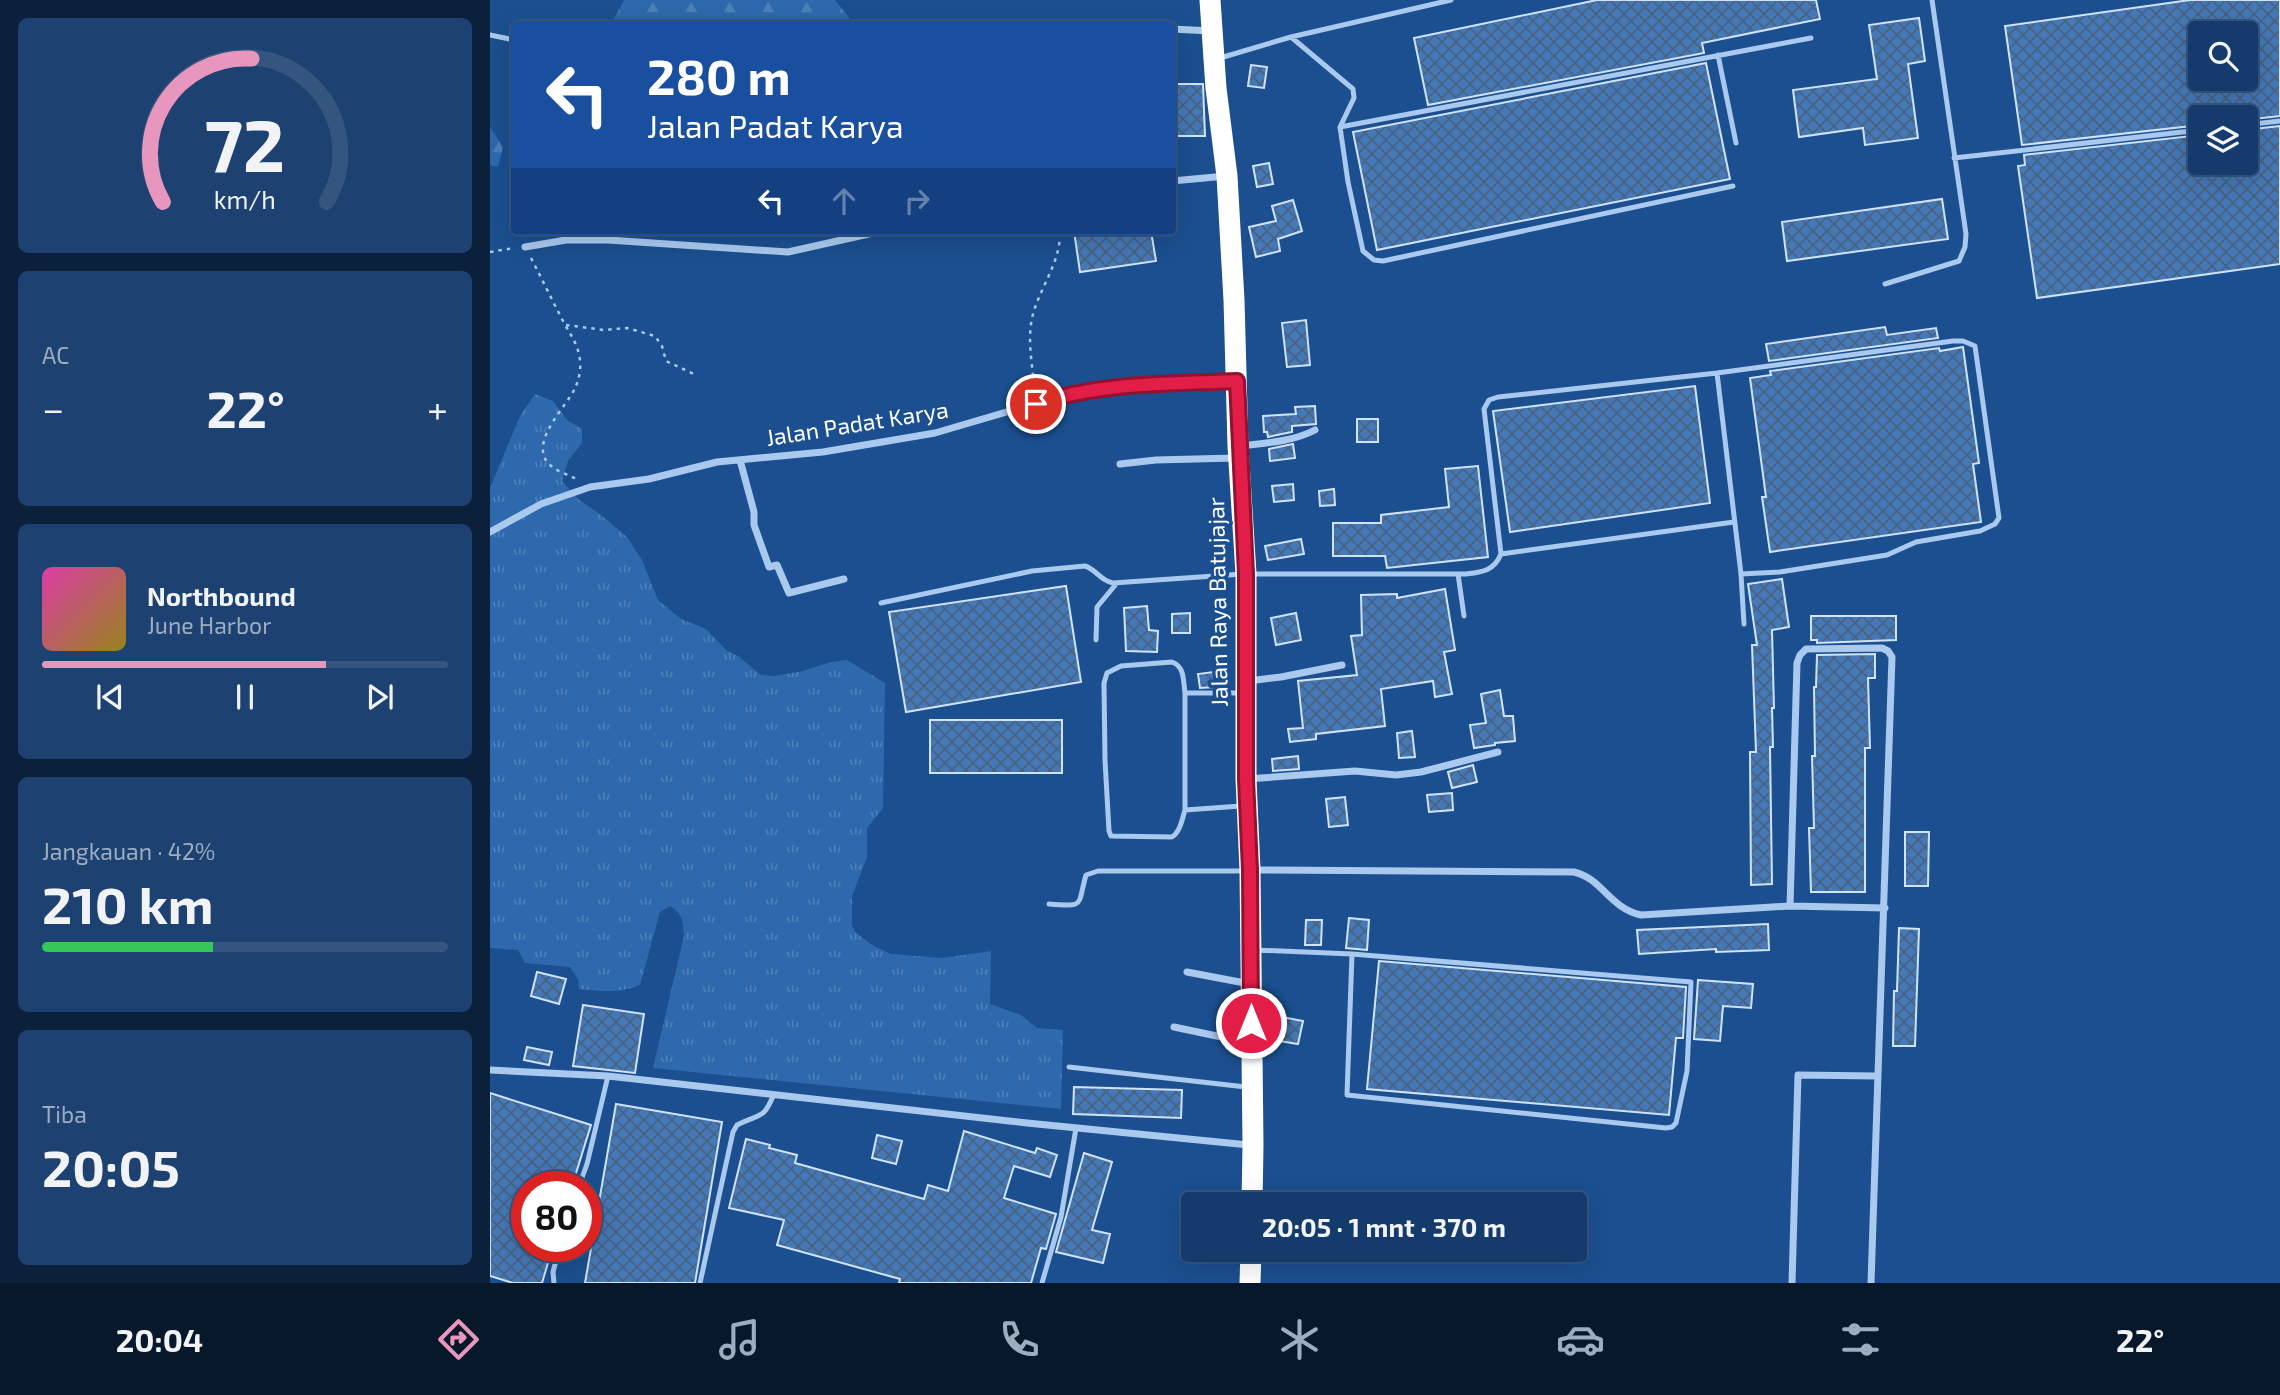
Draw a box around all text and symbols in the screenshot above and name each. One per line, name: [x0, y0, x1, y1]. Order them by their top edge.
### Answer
map controls: [2188, 21, 2258, 175]
button: search: [2188, 21, 2258, 91]
text: 280 m: [647, 46, 791, 105]
icon: left: [532, 49, 623, 140]
text: 72: [205, 99, 285, 187]
button: layers: [2188, 105, 2258, 175]
text: Jalan Padat Karya: [647, 106, 903, 144]
icon: left: [752, 182, 790, 220]
icon: ahead: [825, 182, 863, 220]
icon: right: [898, 182, 936, 220]
text: km/h: [214, 183, 276, 213]
text: AC: [42, 341, 69, 369]
pin: [1006, 374, 1066, 434]
text: 22°: [206, 376, 285, 438]
text: −: [42, 385, 64, 431]
text: +: [427, 385, 448, 431]
icon: arrive: [1017, 385, 1055, 423]
street label: Jalan Padat Karya: [764, 395, 950, 451]
street label: Jalan Raya Batujajar: [1201, 497, 1233, 707]
text: Northbound: [147, 580, 296, 611]
text: June Harbor: [147, 611, 271, 639]
icon: previous: [91, 678, 129, 716]
icon: pause: [226, 678, 264, 716]
icon: next: [361, 678, 399, 716]
text: Jangkauan · 42%: [42, 837, 215, 865]
text: 210 km: [42, 872, 214, 934]
position arrow: [1214, 986, 1288, 1060]
text: Tiba: [42, 1100, 87, 1128]
text: 20:05: [42, 1135, 180, 1197]
speed limit sign: 80: [511, 1171, 602, 1262]
text: 20:05 · 1 mnt · 370 m: [1262, 1211, 1506, 1242]
icon: directions: [434, 1315, 483, 1364]
icon: music: [715, 1315, 764, 1364]
icon: phone: [995, 1315, 1044, 1364]
icon: climate: [1275, 1315, 1324, 1364]
icon: car: [1556, 1315, 1605, 1364]
icon: filters: [1836, 1315, 1885, 1364]
text: 20:04: [116, 1320, 203, 1358]
text: 22°: [2116, 1320, 2164, 1358]

